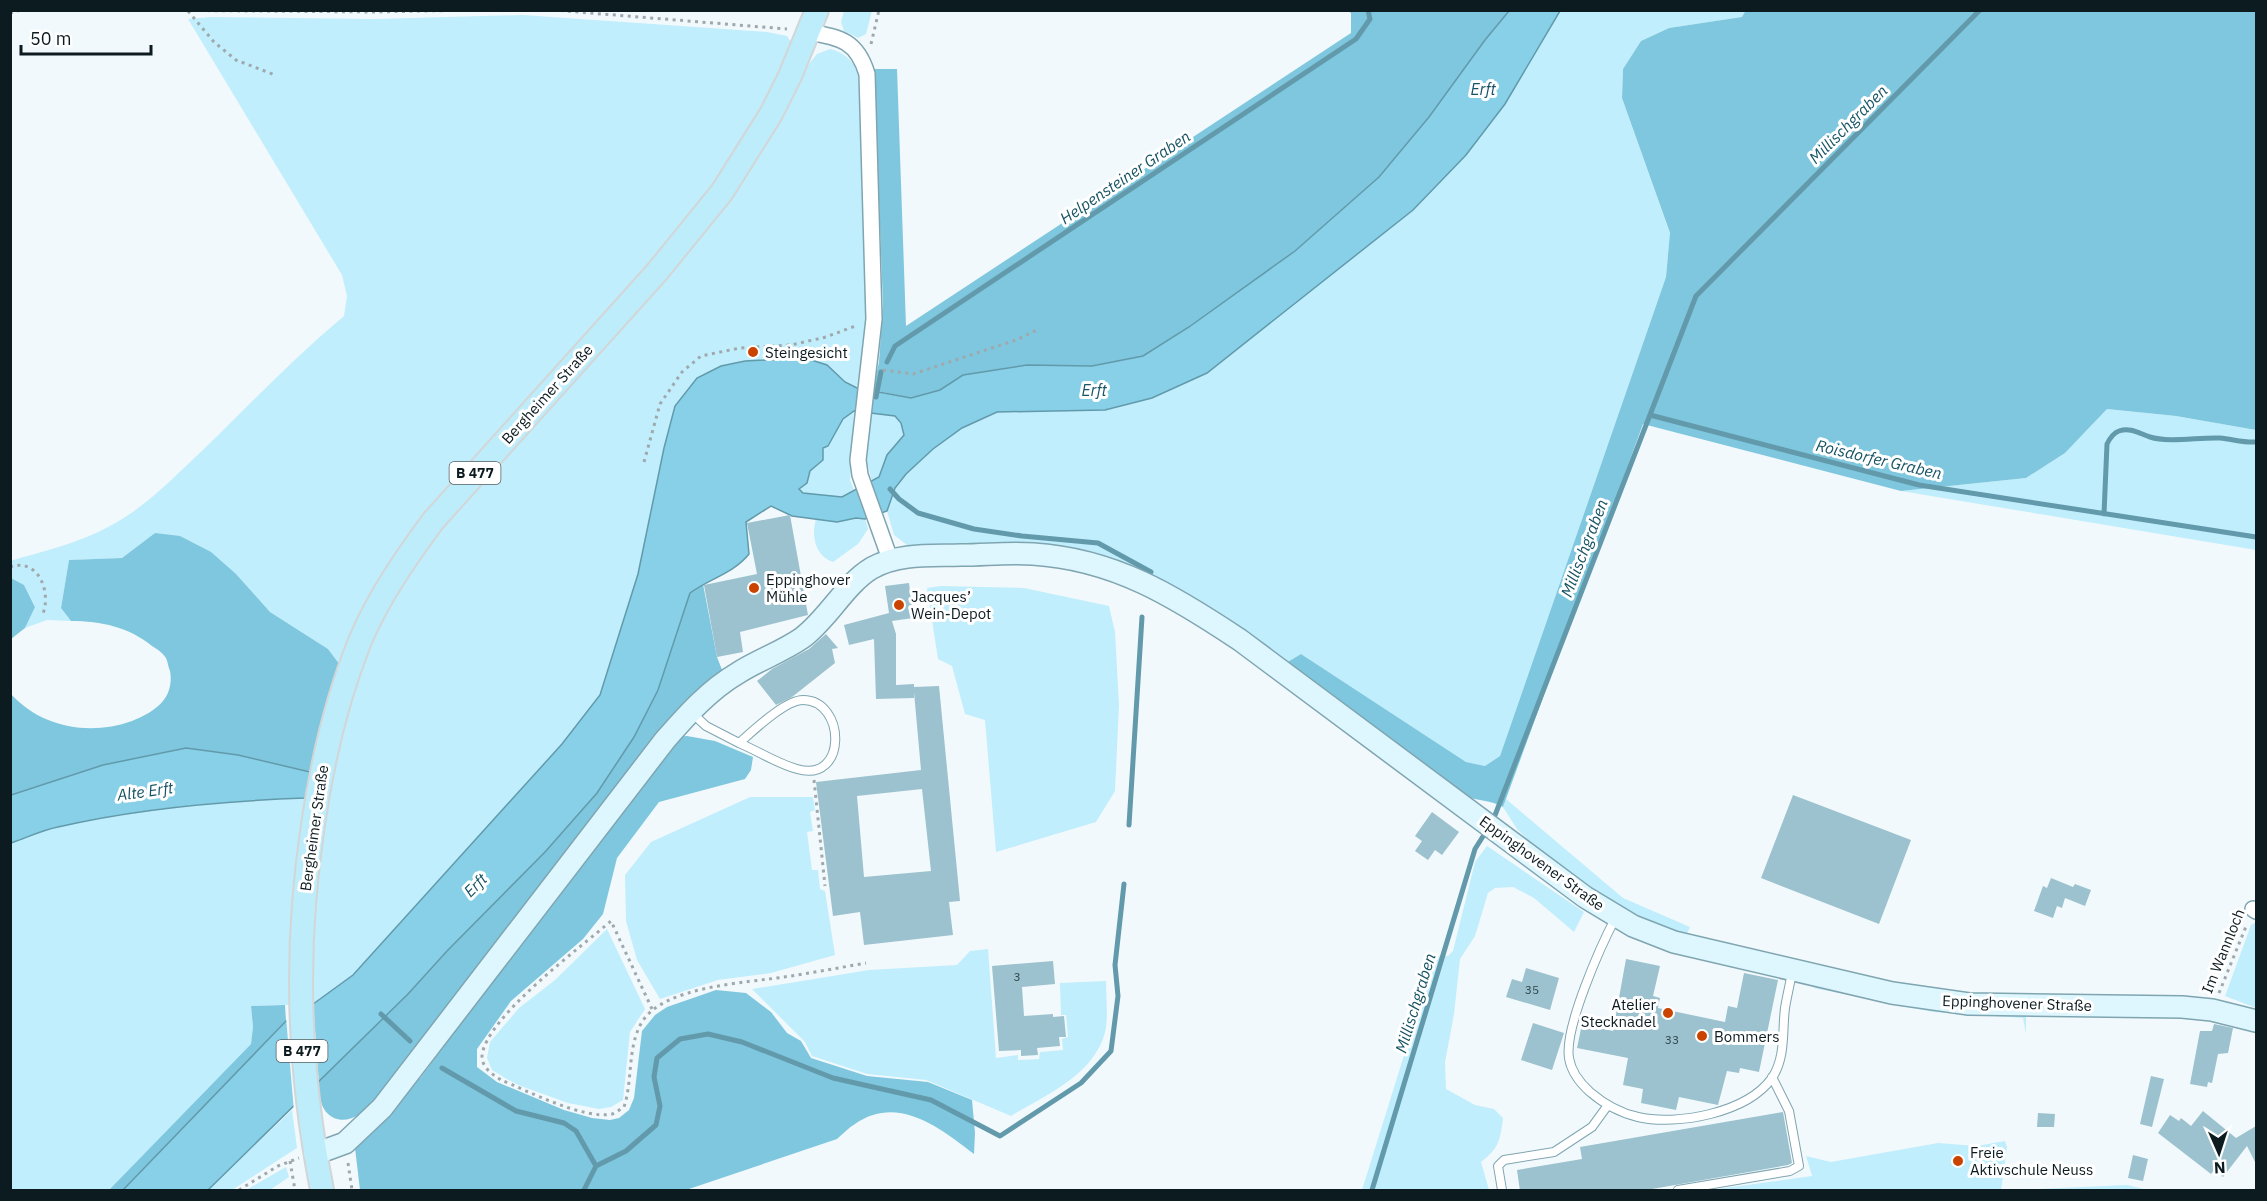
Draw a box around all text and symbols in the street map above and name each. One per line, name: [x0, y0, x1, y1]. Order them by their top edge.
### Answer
scale bar: [21, 18, 152, 56]
text: 50 m: [30, 27, 72, 50]
water label: Erft: [1470, 79, 1496, 99]
water label: Millischgraben: [1804, 80, 1892, 168]
water label: Helpensteiner Graben: [1056, 126, 1194, 228]
street label: Bergheimer Straße: [497, 340, 597, 448]
place label: Steingesicht: [765, 343, 848, 362]
marker: Steingesicht: [746, 345, 760, 359]
water label: Erft: [1081, 380, 1107, 400]
water label: Roisdorfer Graben: [1814, 435, 1944, 483]
road number: B 477: [450, 462, 500, 484]
water label: Millischgraben: [1556, 496, 1612, 600]
place label: Eppinghover Mühle: [766, 570, 851, 606]
marker: Eppinghover Mühle: [747, 581, 761, 595]
place label: Jacques’ Wein-Depot: [911, 587, 991, 623]
marker: Jacques’ Wein-Depot: [892, 598, 906, 612]
street label: Bergheimer Straße: [296, 764, 332, 892]
water label: Alte Erft: [115, 777, 175, 805]
street label: Eppinghovener Straße: [1476, 811, 1608, 915]
water label: Erft: [459, 868, 492, 901]
street label: Im Wannloch: [2197, 906, 2249, 996]
water label: Millischgraben: [1390, 951, 1440, 1055]
house number: 3: [1013, 969, 1021, 984]
house number: 35: [1525, 982, 1539, 997]
street label: Eppinghovener Straße: [1942, 991, 2092, 1015]
place label: Atelier Stecknadel: [1581, 995, 1656, 1031]
marker: Atelier Stecknadel: [1661, 1006, 1675, 1020]
place label: Bommers: [1714, 1027, 1779, 1046]
marker: Bommers: [1695, 1029, 1709, 1043]
house number: 33: [1665, 1032, 1679, 1047]
road number: B 477: [276, 1040, 328, 1062]
north arrow: [2189, 1123, 2249, 1183]
place label: Freie Aktivschule Neuss: [1970, 1143, 2093, 1179]
marker: Freie Aktivschule Neuss: [1951, 1154, 1965, 1168]
text: N: [2213, 1158, 2226, 1178]

